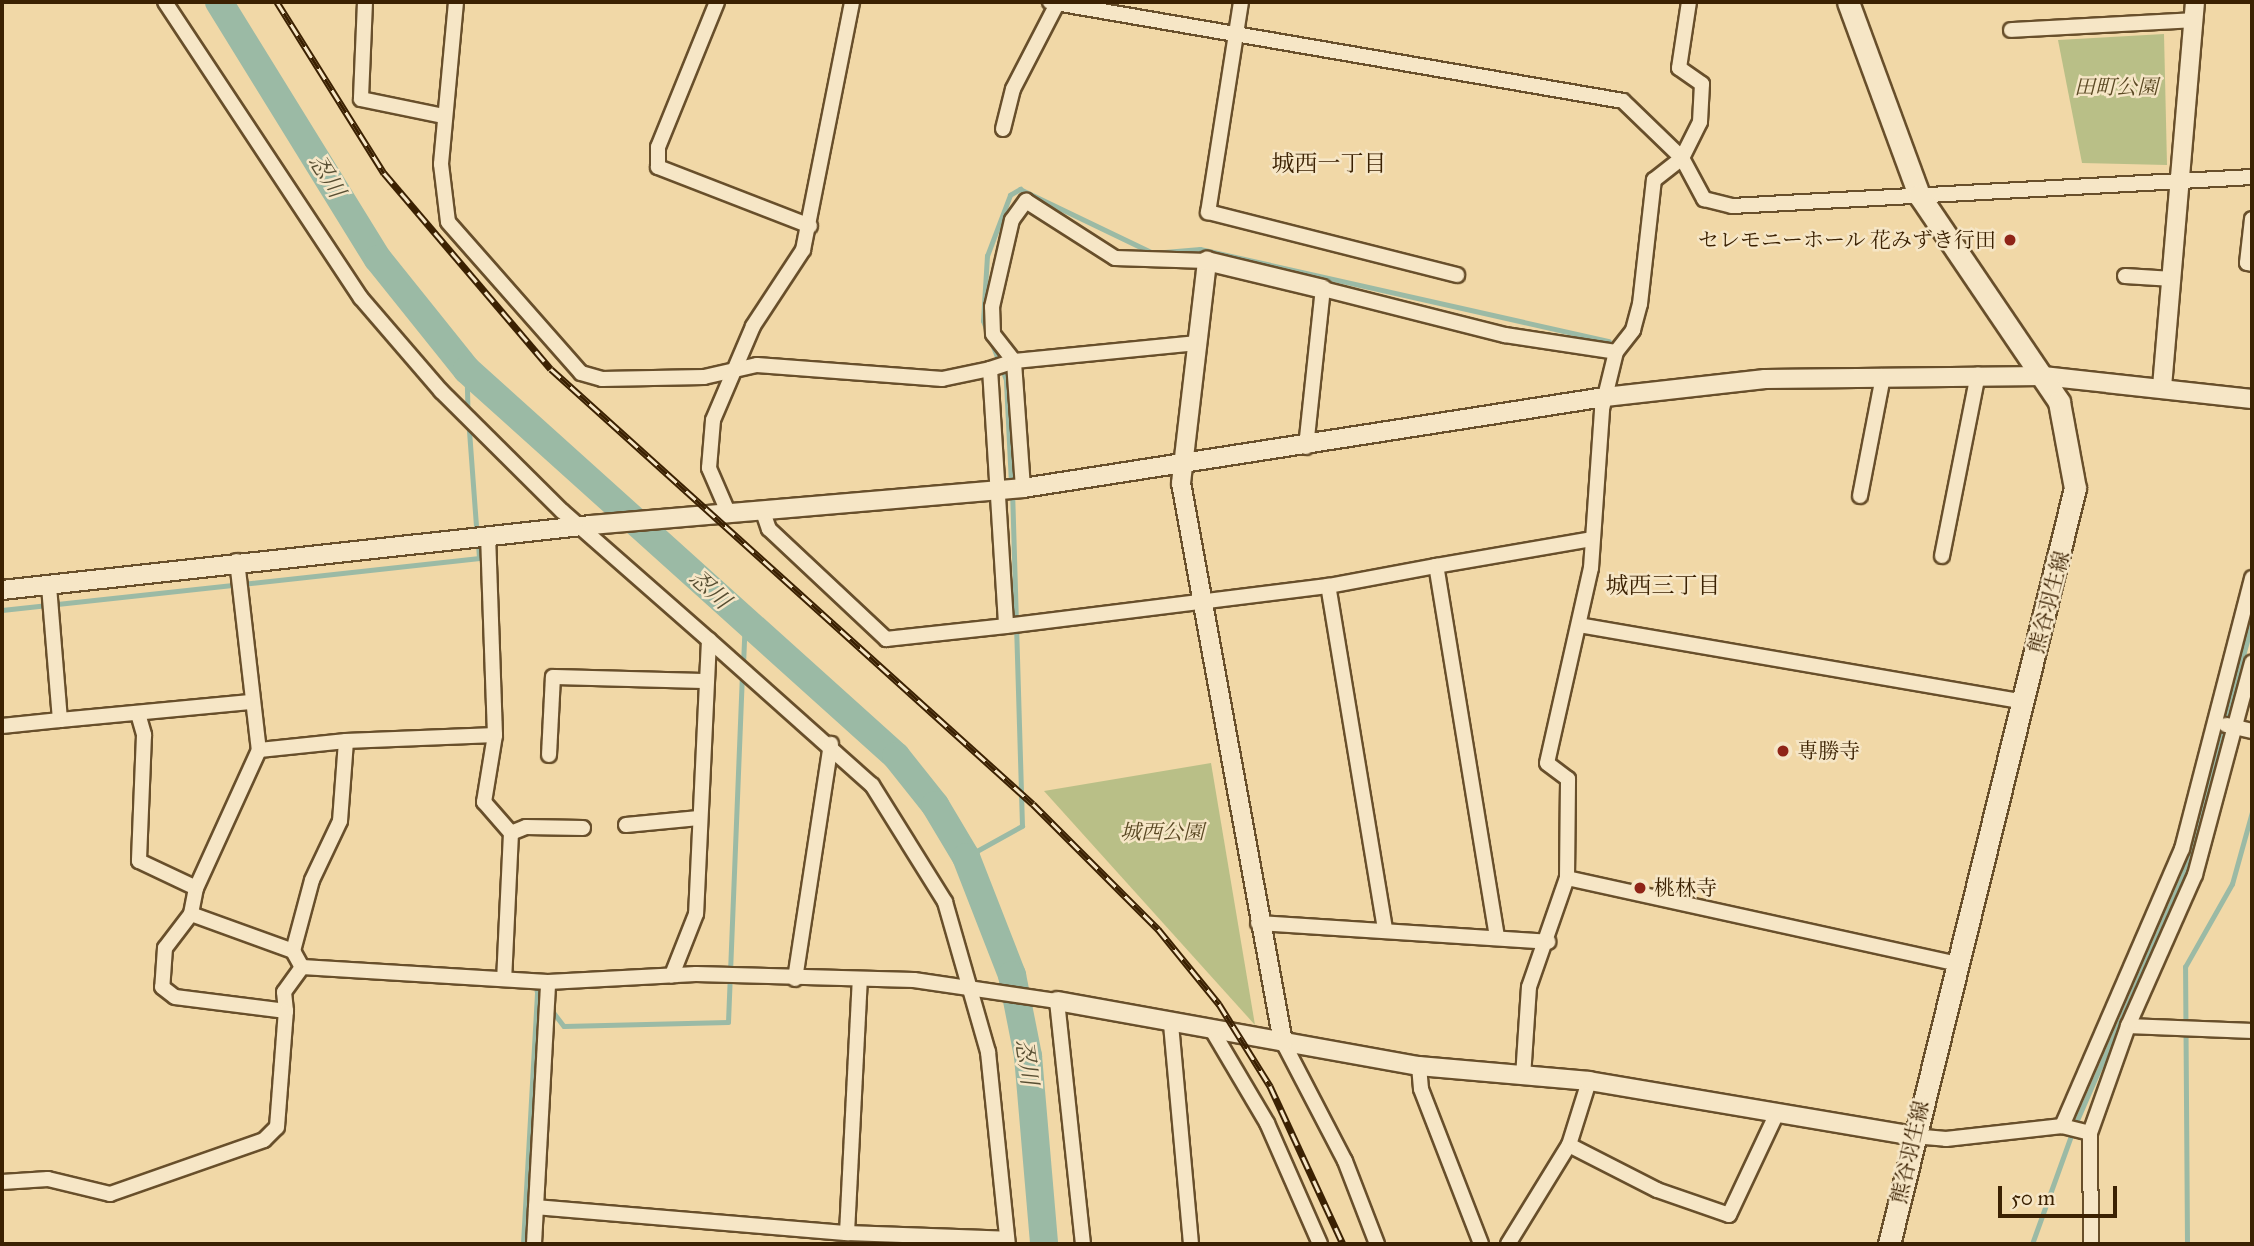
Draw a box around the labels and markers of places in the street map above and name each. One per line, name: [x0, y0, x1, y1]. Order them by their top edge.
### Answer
place label: セレモニーホール 花みずき行田: [1697, 227, 1996, 253]
marker: セレモニーホール 花みずき行田: [2002, 232, 2018, 248]
place label: 専勝寺: [1797, 738, 1860, 764]
marker: 専勝寺: [1775, 743, 1791, 759]
place label: 桃林寺: [1654, 875, 1717, 901]
marker: 桃林寺: [1632, 880, 1648, 896]

